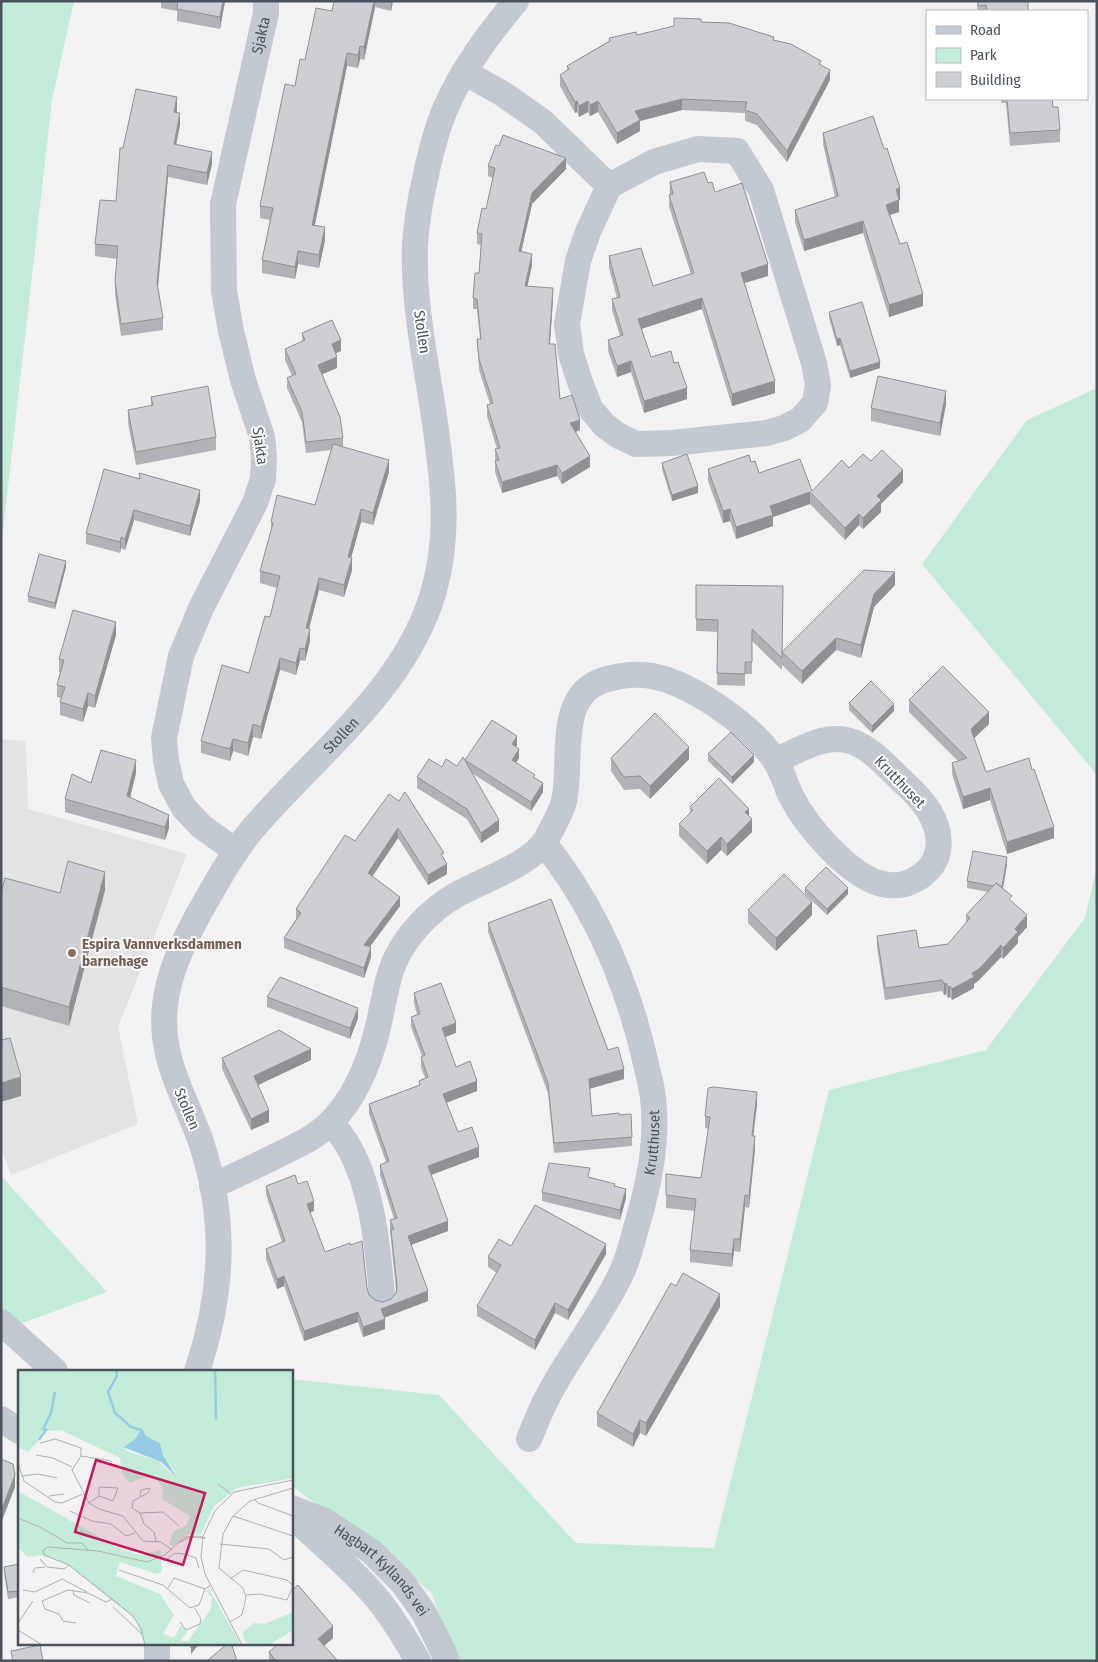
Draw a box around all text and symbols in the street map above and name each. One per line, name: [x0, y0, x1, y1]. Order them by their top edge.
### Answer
legend: [926, 10, 1088, 100]
street label: Sjakta: [248, 15, 274, 56]
text: Road: [970, 21, 1001, 39]
text: Park: [970, 46, 997, 64]
text: Building: [970, 71, 1021, 89]
street label: Stollen: [410, 309, 434, 355]
street label: Sjakta: [248, 426, 272, 466]
street label: Stollen: [320, 713, 363, 757]
street label: Krutthuset: [871, 752, 929, 812]
place label: Espira Vannverksdammen barnehage: [82, 935, 242, 970]
marker: Espira Vannverksdammen barnehage: [66, 947, 78, 959]
street label: Stollen: [170, 1086, 204, 1132]
street label: Krutthuset: [640, 1110, 663, 1177]
inset map: [18, 1370, 292, 1644]
street label: Hagbart Kyllands vei: [331, 1521, 432, 1620]

